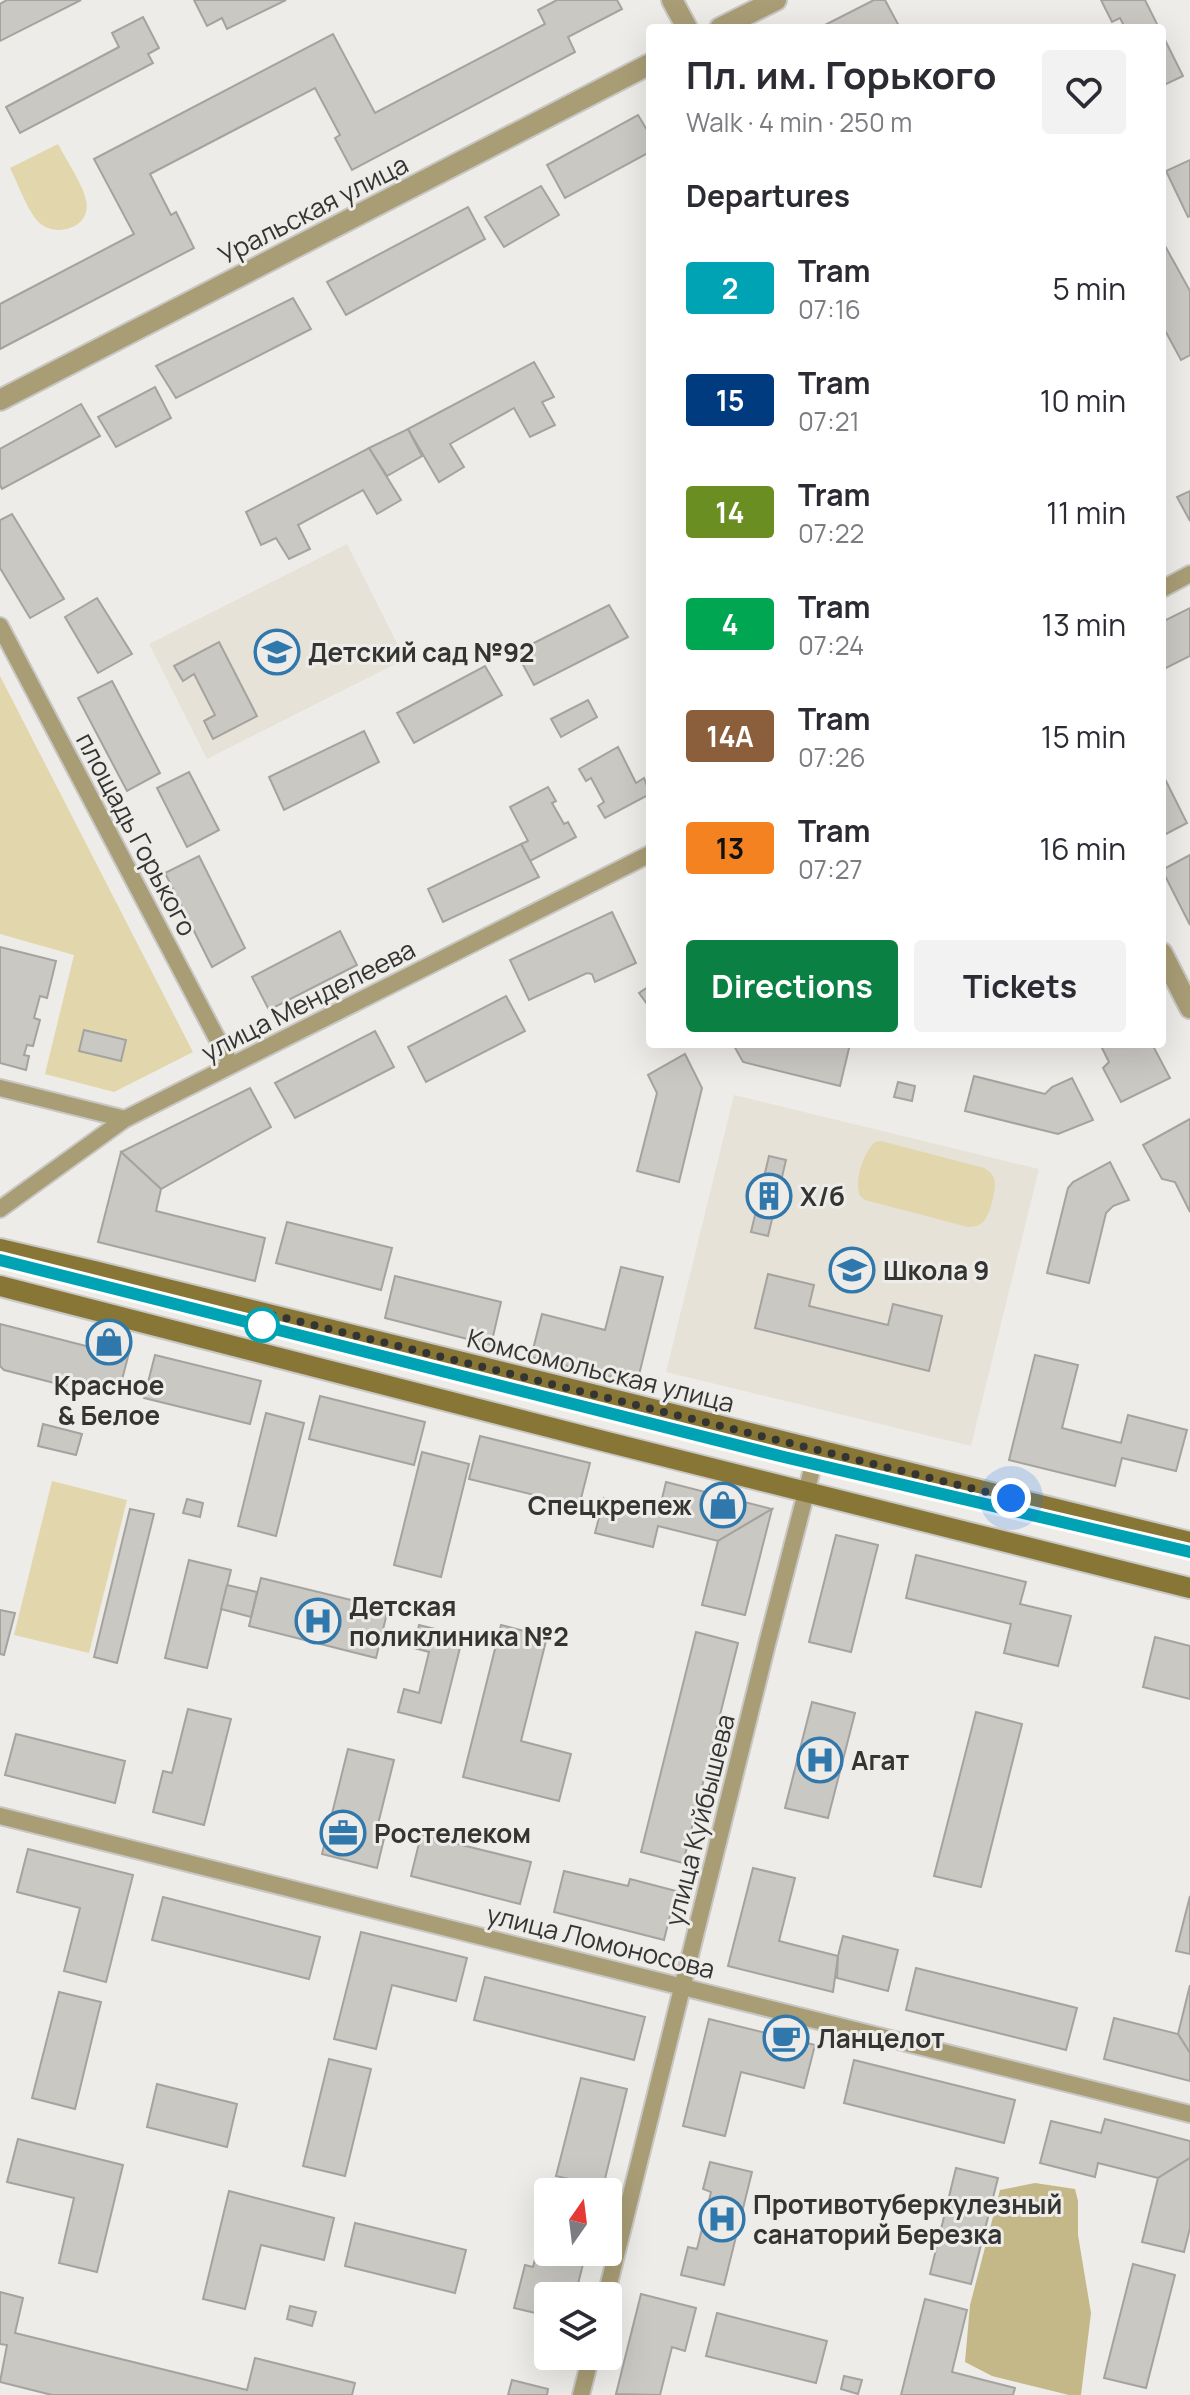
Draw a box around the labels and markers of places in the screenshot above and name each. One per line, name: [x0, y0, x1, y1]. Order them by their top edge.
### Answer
school or university icon: Детский сад №92: [253, 628, 301, 676]
place label: Детский сад №92: [308, 634, 535, 670]
building icon: Х/б: [745, 1172, 793, 1220]
place label: Х/б: [800, 1178, 845, 1214]
school or university icon: Школа 9: [828, 1246, 876, 1294]
place label: Школа 9: [883, 1252, 989, 1288]
unlabelled marker: [245, 1308, 279, 1342]
shop icon: Красное & Белое: [85, 1318, 133, 1366]
place label: Красное & Белое: [54, 1367, 164, 1433]
shop icon: Спецкрепеж: [699, 1481, 747, 1529]
place label: Спецкрепеж: [528, 1487, 692, 1523]
place label: Детская поликлиника №2: [349, 1588, 569, 1654]
hospital icon: Детская поликлиника №2: [294, 1597, 342, 1645]
hospital icon: Агат: [796, 1736, 844, 1784]
place label: Агат: [851, 1742, 910, 1778]
office icon: Ростелеком: [319, 1809, 367, 1857]
place label: Ростелеком: [374, 1815, 531, 1851]
cafe icon: Ланцелот: [762, 2014, 810, 2062]
place label: Ланцелот: [817, 2020, 945, 2056]
place label: Противотуберкулезный санаторий Березка: [753, 2186, 1062, 2252]
hospital icon: Противотуберкулезный санаторий Березка: [698, 2195, 746, 2243]

